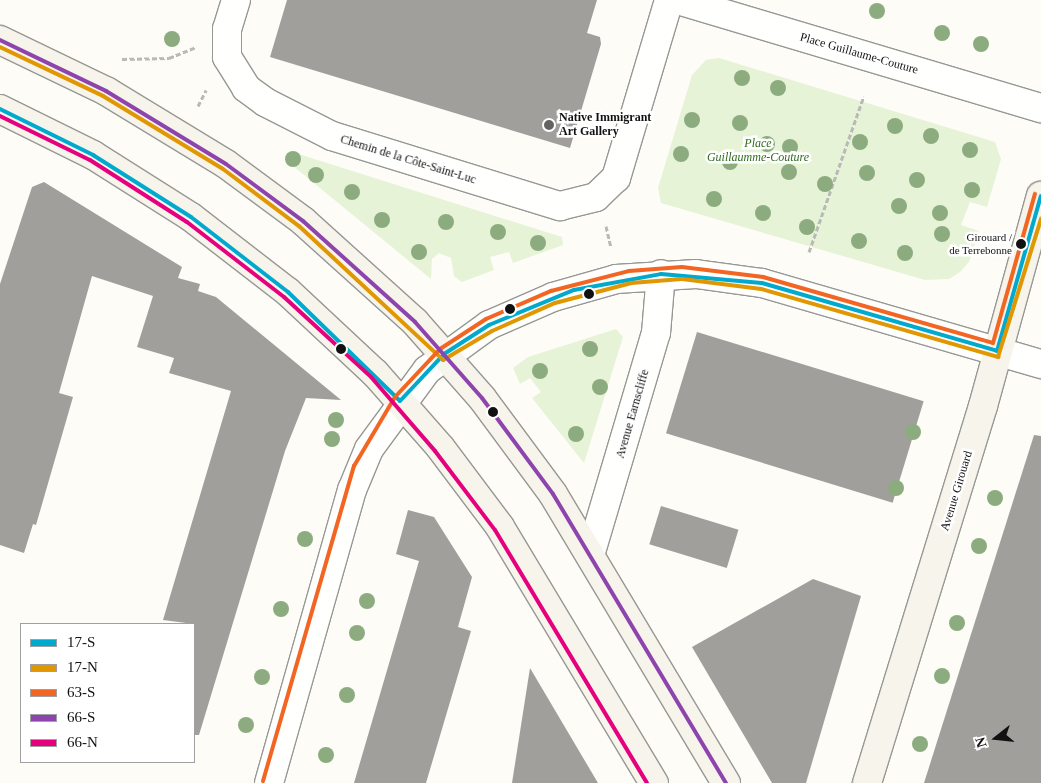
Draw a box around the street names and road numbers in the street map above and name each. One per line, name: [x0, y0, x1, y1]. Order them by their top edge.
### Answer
street label: Place Guillaume-Couture: [798, 30, 920, 78]
street label: Chemin de la Côte-Saint-Luc: [338, 133, 478, 187]
street label: Avenue Earnscliffe: [613, 368, 653, 460]
street label: Avenue Girouard: [938, 449, 976, 533]

